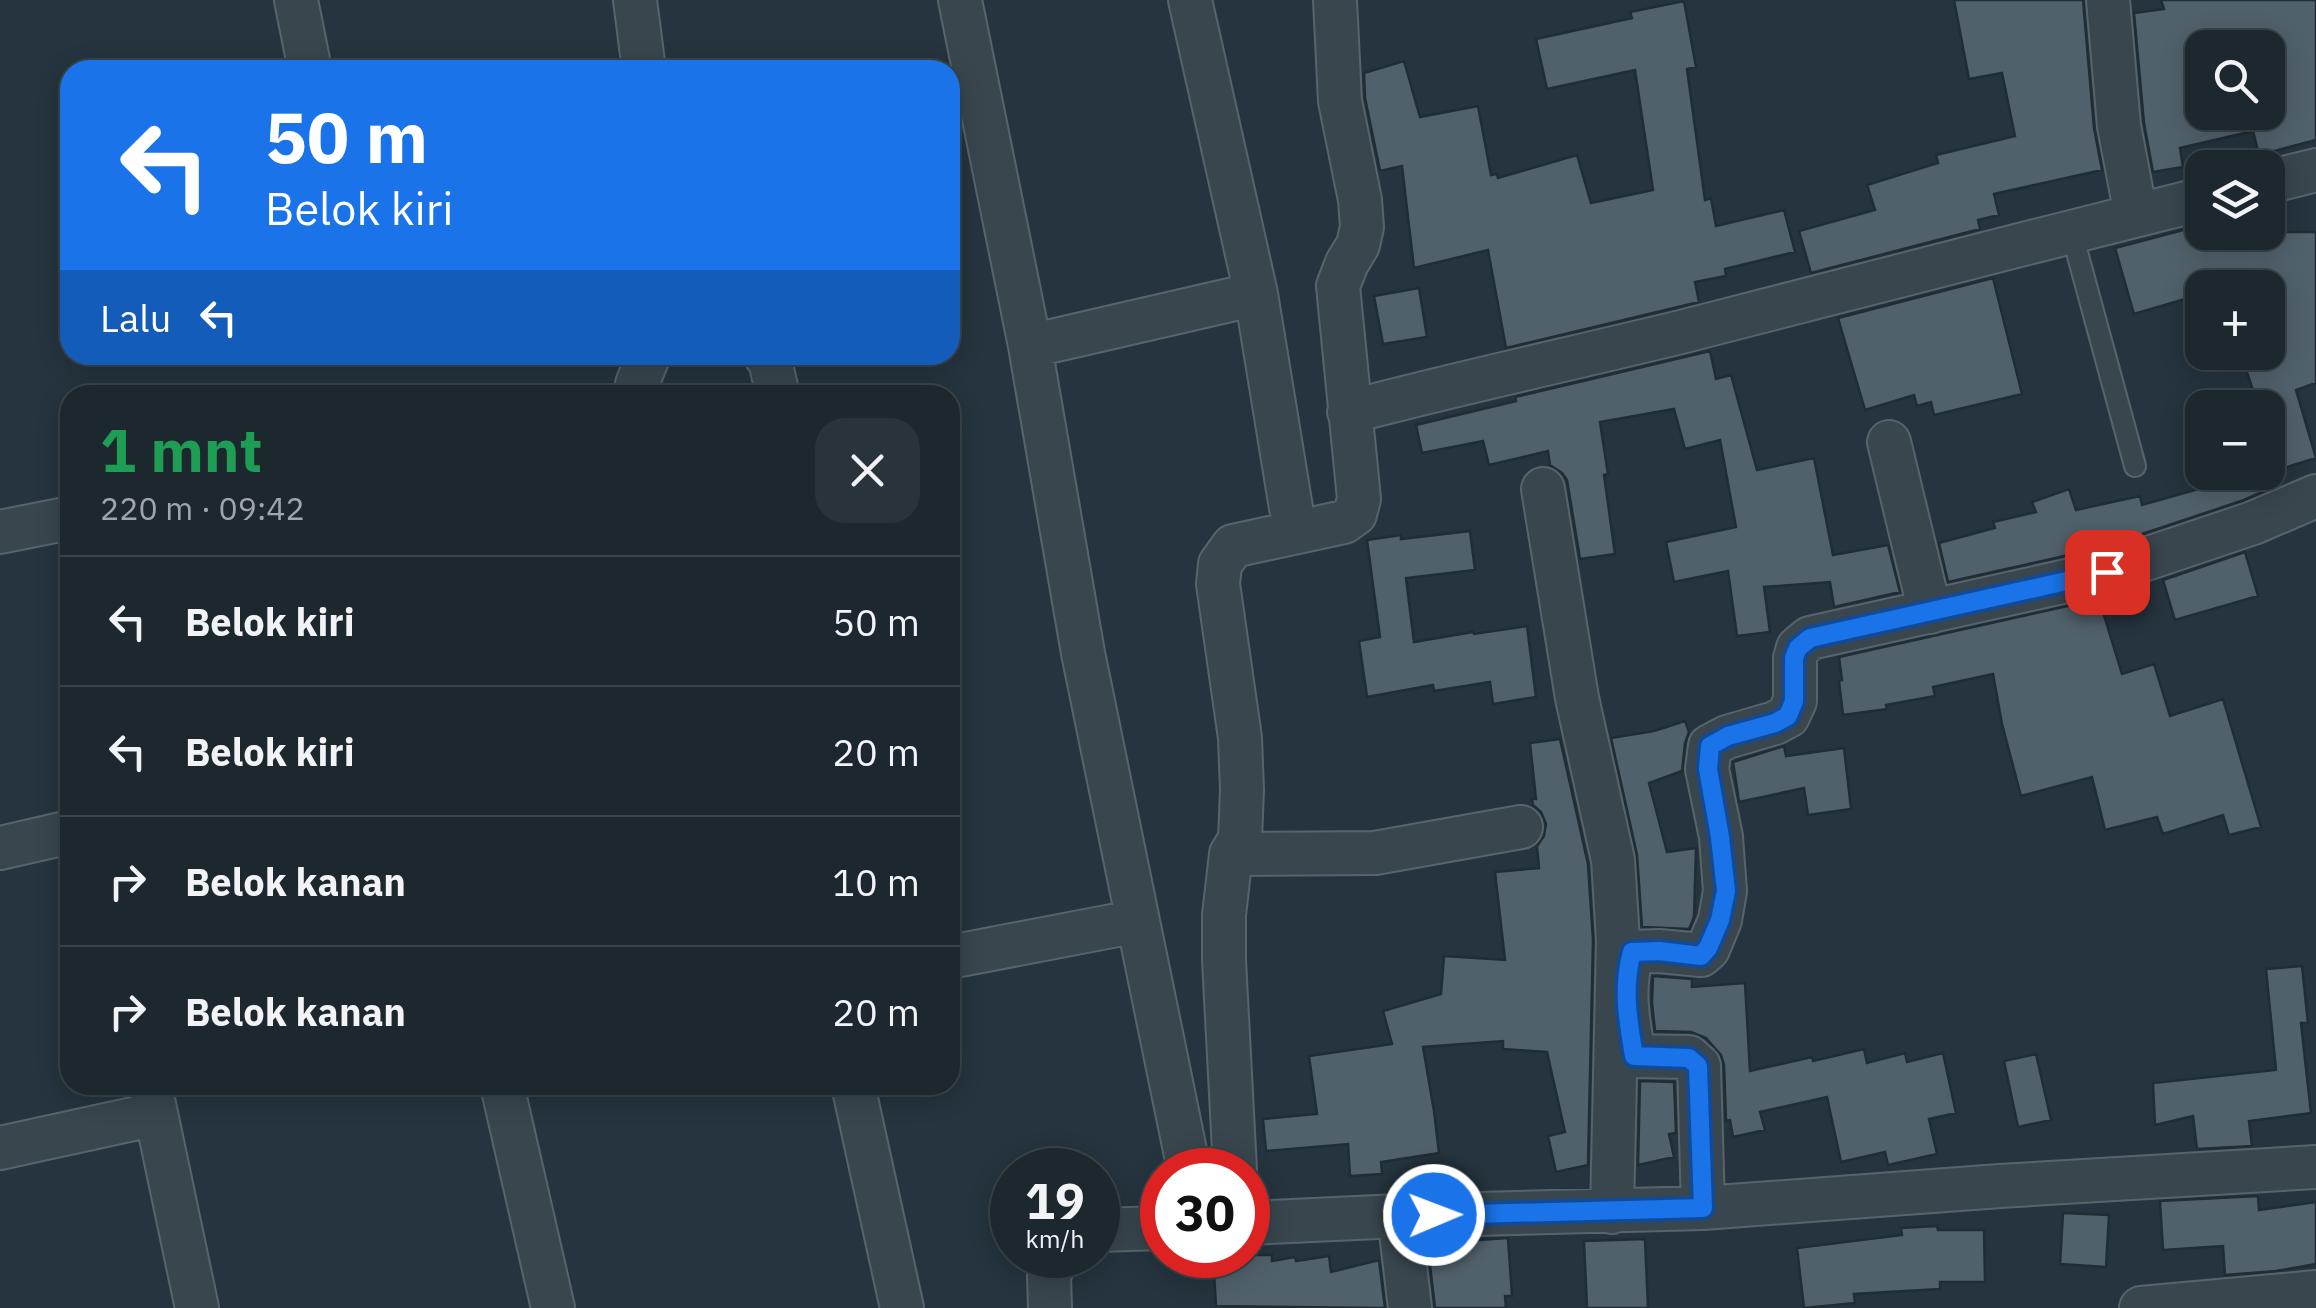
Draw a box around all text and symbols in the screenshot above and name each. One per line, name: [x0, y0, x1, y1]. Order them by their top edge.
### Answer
map controls: [2185, 30, 2285, 490]
button: search: [2185, 30, 2285, 130]
text: 50 m: [265, 91, 428, 182]
icon: left: [100, 100, 230, 230]
button: layers: [2185, 150, 2285, 250]
text: Belok kiri: [265, 179, 454, 237]
button: +: [2185, 270, 2285, 370]
icon: left: [191, 290, 246, 345]
text: Lalu: [100, 293, 171, 342]
button: −: [2185, 390, 2285, 490]
text: 1 mnt: [100, 410, 263, 489]
button: close: [815, 418, 920, 523]
text: 220 m · 09:42: [100, 487, 305, 529]
pin: [2065, 530, 2150, 615]
icon: arrive: [2080, 545, 2135, 600]
icon: left: [100, 594, 155, 649]
text: Belok kiri: [185, 597, 355, 646]
text: 50 m: [832, 597, 920, 646]
icon: left: [100, 724, 155, 779]
text: Belok kiri: [185, 727, 355, 776]
text: 20 m: [832, 727, 920, 776]
icon: right: [100, 854, 155, 909]
text: Belok kanan: [185, 857, 406, 906]
text: 10 m: [832, 857, 920, 906]
icon: right: [100, 984, 155, 1039]
text: Belok kanan: [185, 987, 406, 1036]
text: 20 m: [832, 987, 920, 1036]
speed limit sign: 30: [1140, 1148, 1270, 1278]
position arrow: [1382, 1163, 1486, 1267]
text: 19: [1025, 1168, 1085, 1233]
text: km/h: [1026, 1222, 1084, 1255]

